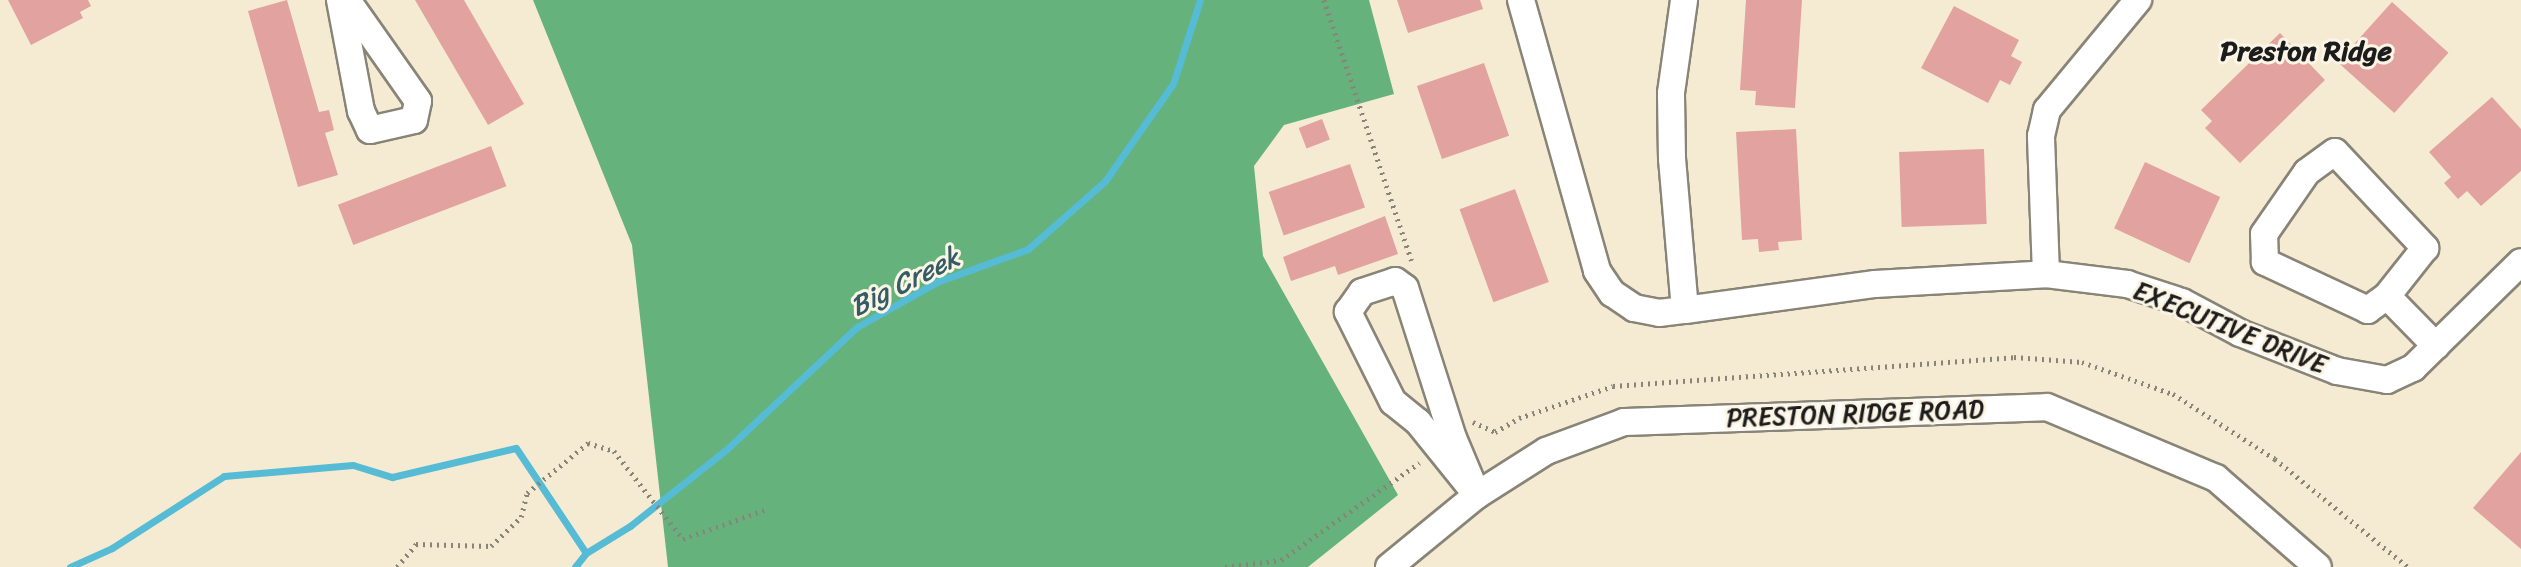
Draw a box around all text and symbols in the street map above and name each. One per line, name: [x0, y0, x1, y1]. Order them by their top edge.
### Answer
district label: Preston Ridge: [2220, 34, 2392, 68]
water label: Big Creek: [844, 240, 966, 324]
street label: EXECUTIVE DRIVE: [2127, 274, 2333, 382]
street label: PRESTON RIDGE ROAD: [1724, 394, 1986, 434]

